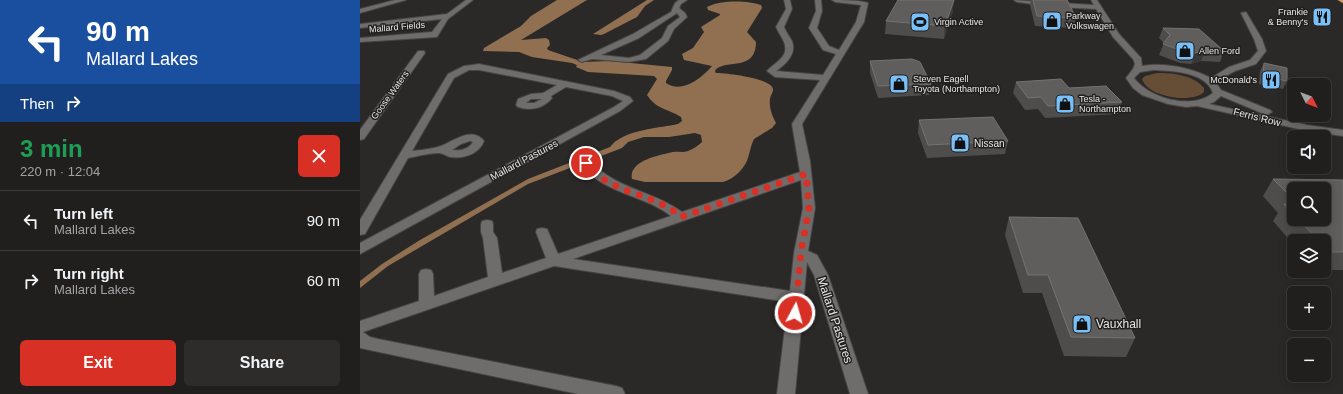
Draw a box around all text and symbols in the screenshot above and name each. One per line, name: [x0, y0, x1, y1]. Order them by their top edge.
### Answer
restaurant icon: Frankie & Benny's: [1311, 6, 1333, 28]
place label: Frankie & Benny's: [1268, 7, 1308, 27]
shop icon: Parkway Volkswagen: [1041, 10, 1063, 32]
sports icon: Virgin Active: [909, 11, 931, 33]
place label: Parkway Volkswagen: [1066, 11, 1114, 31]
icon: left: [20, 16, 72, 68]
text: 90 m: [86, 16, 150, 47]
place label: Virgin Active: [934, 17, 983, 27]
street label: Mallard Fields: [369, 20, 426, 34]
shop icon: Allen Ford: [1174, 40, 1196, 62]
place label: Allen Ford: [1199, 46, 1240, 56]
text: Mallard Lakes: [86, 49, 198, 69]
street label: Goose Waters: [369, 69, 411, 121]
restaurant icon: McDonald's: [1260, 69, 1282, 91]
shop icon: Steven Eagell Toyota (Northampton): [888, 73, 910, 95]
place label: Steven Eagell Toyota (Northampton): [913, 74, 1000, 94]
place label: McDonald's: [1210, 75, 1257, 85]
north arrow: [1287, 78, 1331, 122]
map controls: [1287, 78, 1331, 382]
icon: right: [62, 92, 84, 114]
shop icon: Tesla - Northampton: [1054, 93, 1076, 115]
place label: Tesla - Northampton: [1079, 94, 1131, 114]
text: Then: [20, 95, 54, 112]
street label: Ferris Row: [1232, 106, 1283, 128]
button: sound: [1287, 130, 1331, 174]
shop icon: Nissan: [949, 132, 971, 154]
text: 3 min: [20, 135, 83, 162]
button: close: [298, 135, 340, 177]
street label: Mallard Pastures: [488, 138, 560, 182]
place label: Nissan: [974, 138, 1005, 149]
pin: [569, 146, 603, 180]
icon: arrive: [575, 152, 597, 174]
text: 220 m · 12:04: [20, 164, 100, 179]
button: search: [1287, 182, 1331, 226]
text: Turn left: [54, 205, 113, 222]
icon: left: [20, 210, 42, 232]
text: 90 m: [307, 212, 340, 229]
text: Mallard Lakes: [54, 222, 135, 237]
button: layers: [1287, 234, 1331, 278]
text: Turn right: [54, 265, 124, 282]
icon: right: [20, 270, 42, 292]
text: 60 m: [307, 272, 340, 289]
street label: Mallard Pastures: [814, 275, 856, 365]
text: Mallard Lakes: [54, 282, 135, 297]
button: +: [1287, 286, 1331, 330]
position arrow: [774, 292, 816, 334]
shop icon: Vauxhall: [1071, 313, 1093, 335]
place label: Vauxhall: [1096, 317, 1141, 331]
button: −: [1287, 338, 1331, 382]
button: Exit: [20, 340, 176, 386]
button: Share: [184, 340, 340, 386]

